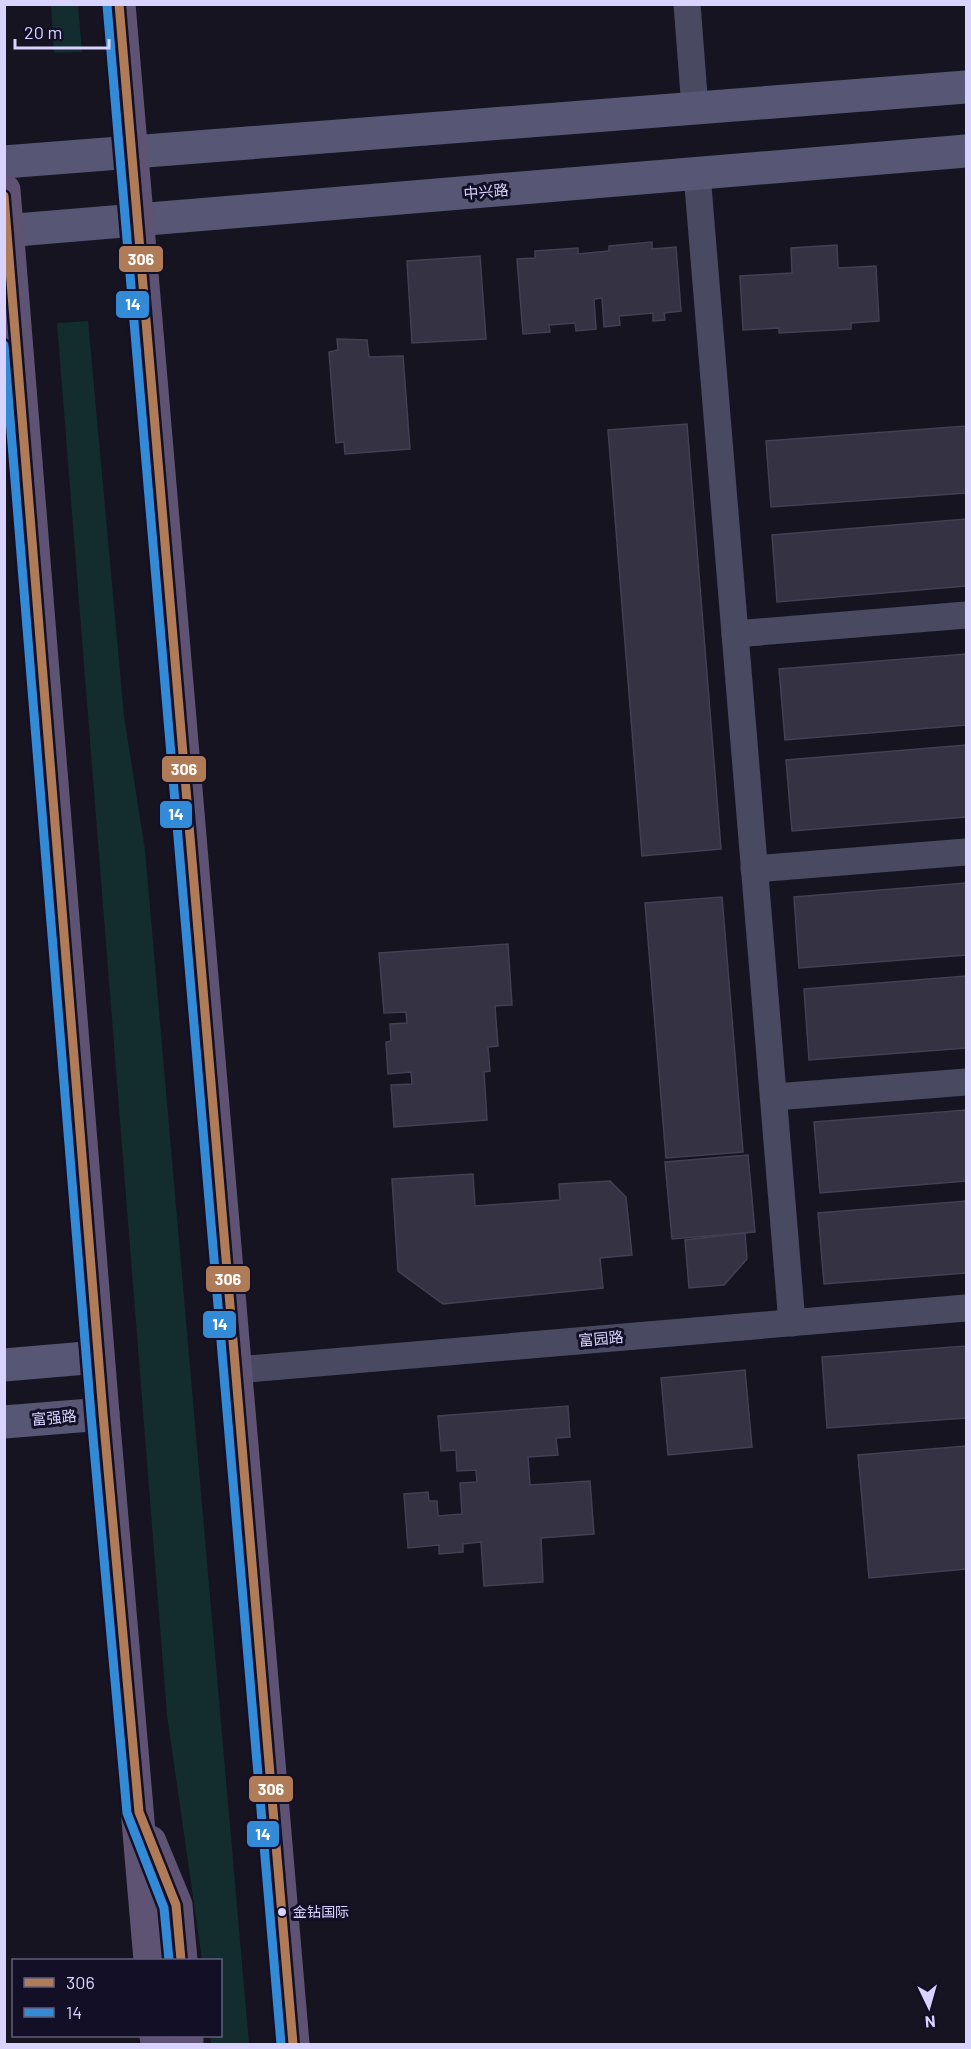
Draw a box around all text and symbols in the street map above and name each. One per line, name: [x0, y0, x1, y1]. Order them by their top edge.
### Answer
scale bar: [15, 12, 110, 50]
text: 20 m: [24, 21, 62, 43]
street label: 中兴路: [463, 180, 509, 202]
line badge: 306: [118, 245, 164, 273]
text: 306: [128, 249, 155, 268]
line badge: 14: [115, 290, 150, 319]
text: 14: [125, 294, 141, 313]
line badge: 306: [161, 755, 207, 783]
text: 306: [171, 759, 198, 778]
line badge: 14: [159, 800, 193, 829]
text: 14: [168, 804, 184, 823]
line badge: 306: [205, 1265, 251, 1293]
text: 306: [215, 1269, 242, 1288]
line badge: 14: [202, 1310, 237, 1339]
text: 14: [212, 1314, 228, 1333]
street label: 富园路: [578, 1327, 624, 1349]
street label: 富强路: [31, 1406, 77, 1428]
line badge: 306: [248, 1775, 294, 1803]
text: 306: [258, 1779, 285, 1798]
line badge: 14: [246, 1820, 280, 1848]
text: 14: [255, 1824, 271, 1843]
place label: 金钻国际: [293, 1903, 349, 1920]
marker: 金钻国际: [276, 1906, 288, 1918]
legend: [12, 1959, 222, 2037]
text: 306: [66, 1971, 95, 1993]
north arrow: [899, 1977, 959, 2037]
text: 14: [66, 2001, 82, 2023]
text: N: [924, 2013, 936, 2032]

